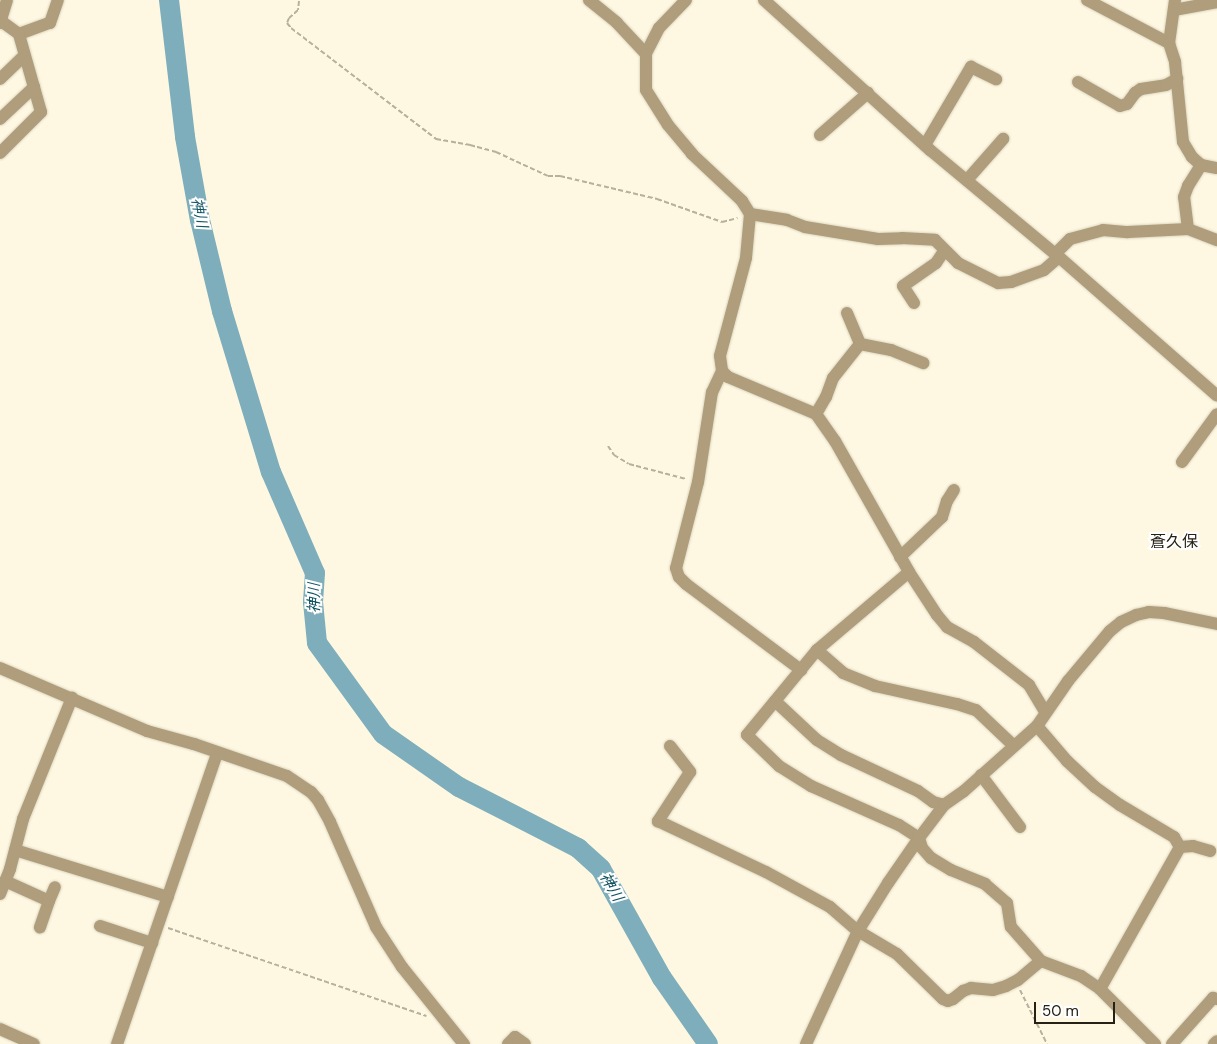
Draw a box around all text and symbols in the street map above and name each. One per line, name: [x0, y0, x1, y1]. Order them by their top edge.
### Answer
water label: 神川: [187, 197, 211, 229]
district label: 蒼久保: [1150, 532, 1198, 552]
water label: 神川: [306, 583, 324, 613]
water label: 神川: [596, 870, 626, 904]
scale bar: [1037, 992, 1118, 1024]
text: 50 m: [1042, 1001, 1079, 1021]

